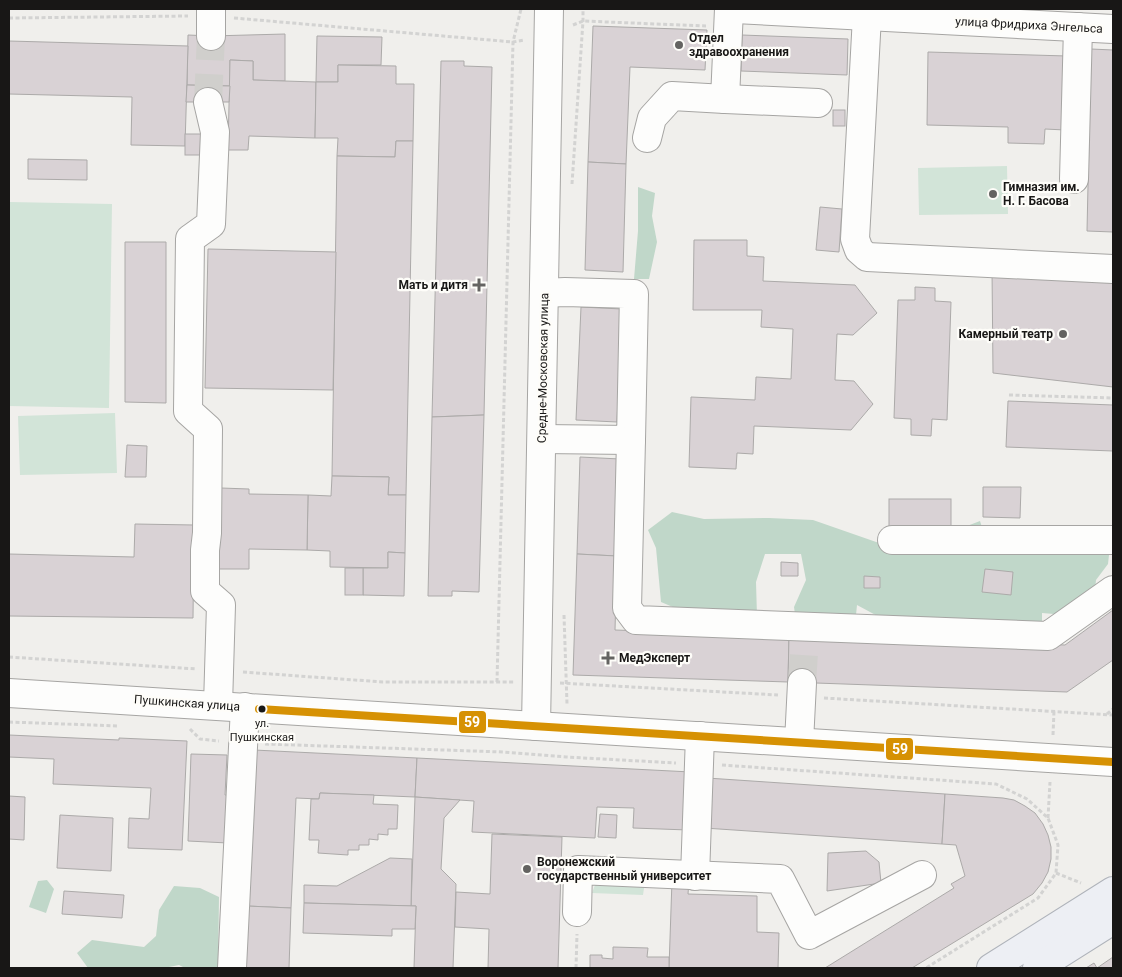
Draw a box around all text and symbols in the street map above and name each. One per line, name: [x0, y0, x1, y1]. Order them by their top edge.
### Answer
street label: улица Фридриха Энгельса: [955, 14, 1103, 36]
place label: Отдел здравоохранения: [689, 31, 789, 59]
marker: Отдел здравоохранения: [673, 39, 685, 51]
place label: Гимназия им. Н. Г. Басова: [1003, 180, 1080, 208]
marker: Гимназия им. Н. Г. Басова: [987, 188, 999, 200]
place label: Мать и дитя: [398, 278, 468, 292]
marker: Мать и дитя: [472, 278, 486, 292]
street label: Средне-Московская улица: [535, 293, 551, 443]
place label: Камерный театр: [959, 327, 1053, 341]
marker: Камерный театр: [1057, 328, 1069, 340]
marker: МедЭксперт: [601, 651, 615, 665]
place label: МедЭксперт: [619, 651, 690, 665]
street label: Пушкинская улица: [134, 692, 240, 714]
marker: ул. Пушкинская: [257, 704, 267, 714]
line badge: 59: [458, 710, 487, 734]
text: 59: [464, 714, 480, 730]
place label: ул. Пушкинская: [230, 717, 294, 744]
line badge: 59: [885, 737, 914, 761]
text: 59: [892, 741, 908, 757]
place label: Воронежский государственный университет: [537, 855, 711, 883]
marker: Воронежский государственный университет: [521, 863, 533, 875]

